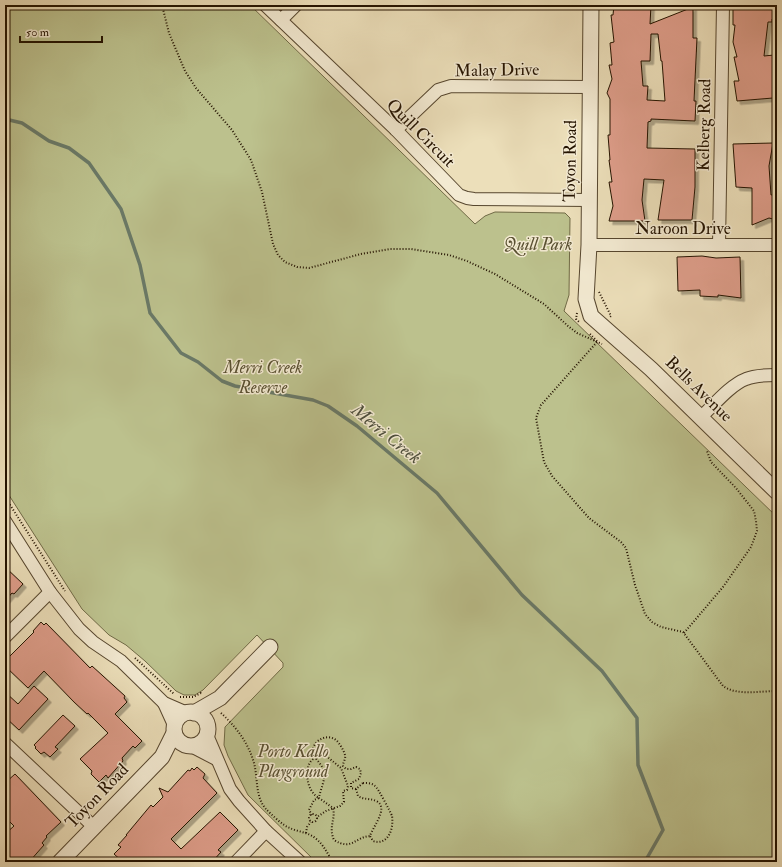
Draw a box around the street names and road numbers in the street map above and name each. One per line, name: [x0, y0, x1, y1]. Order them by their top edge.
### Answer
street label: Malay Drive: [455, 59, 539, 82]
street label: Kelberg Road: [693, 78, 715, 171]
street label: Quill Circuit: [382, 94, 460, 172]
street label: Toyon Road: [559, 119, 582, 202]
street label: Naroon Drive: [635, 218, 731, 239]
street label: Bells Avenue: [661, 352, 737, 426]
street label: Toyon Road: [61, 759, 134, 833]

